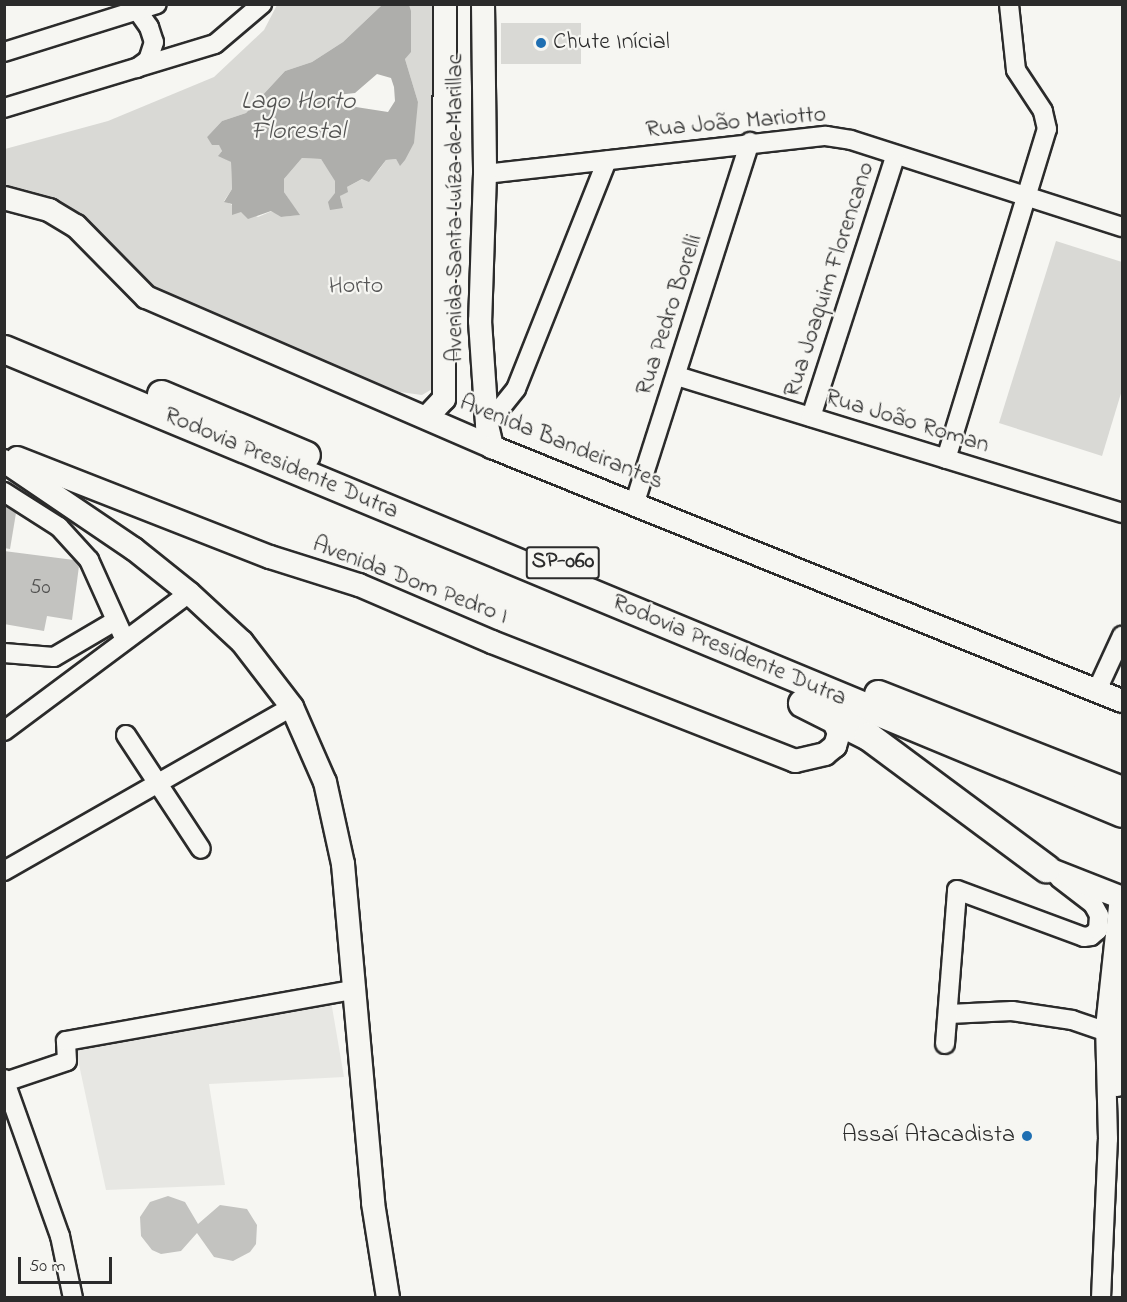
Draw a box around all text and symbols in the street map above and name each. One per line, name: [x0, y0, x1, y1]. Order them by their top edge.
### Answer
place label: Chute Inícial: [553, 29, 670, 57]
marker: Chute Inícial: [534, 36, 548, 50]
street label: Avenida Santa Luíza de Marillac: [442, 54, 470, 362]
water label: Lago Horto Florestal: [241, 87, 355, 148]
street label: Rua João Mariotto: [645, 101, 827, 145]
street label: Rua Joaquim Florencano: [778, 159, 882, 401]
street label: Rua Pedro Borelli: [630, 231, 710, 399]
park label: Horto: [329, 273, 383, 301]
street label: Rua João Roman: [822, 383, 992, 461]
street label: Avenida Bandeirantes: [455, 389, 667, 497]
street label: Rodovia Presidente Dutra: [159, 401, 403, 527]
street label: Avenida Dom Pedro I: [308, 530, 512, 632]
road number: SP-060: [526, 544, 600, 582]
house number: 50: [29, 575, 51, 601]
street label: Rodovia Presidente Dutra: [607, 588, 851, 714]
place label: Assaí Atacadista: [842, 1122, 1015, 1150]
marker: Assaí Atacadista: [1020, 1129, 1034, 1143]
scale bar: [21, 1245, 116, 1283]
text: 50 m: [29, 1254, 66, 1280]

